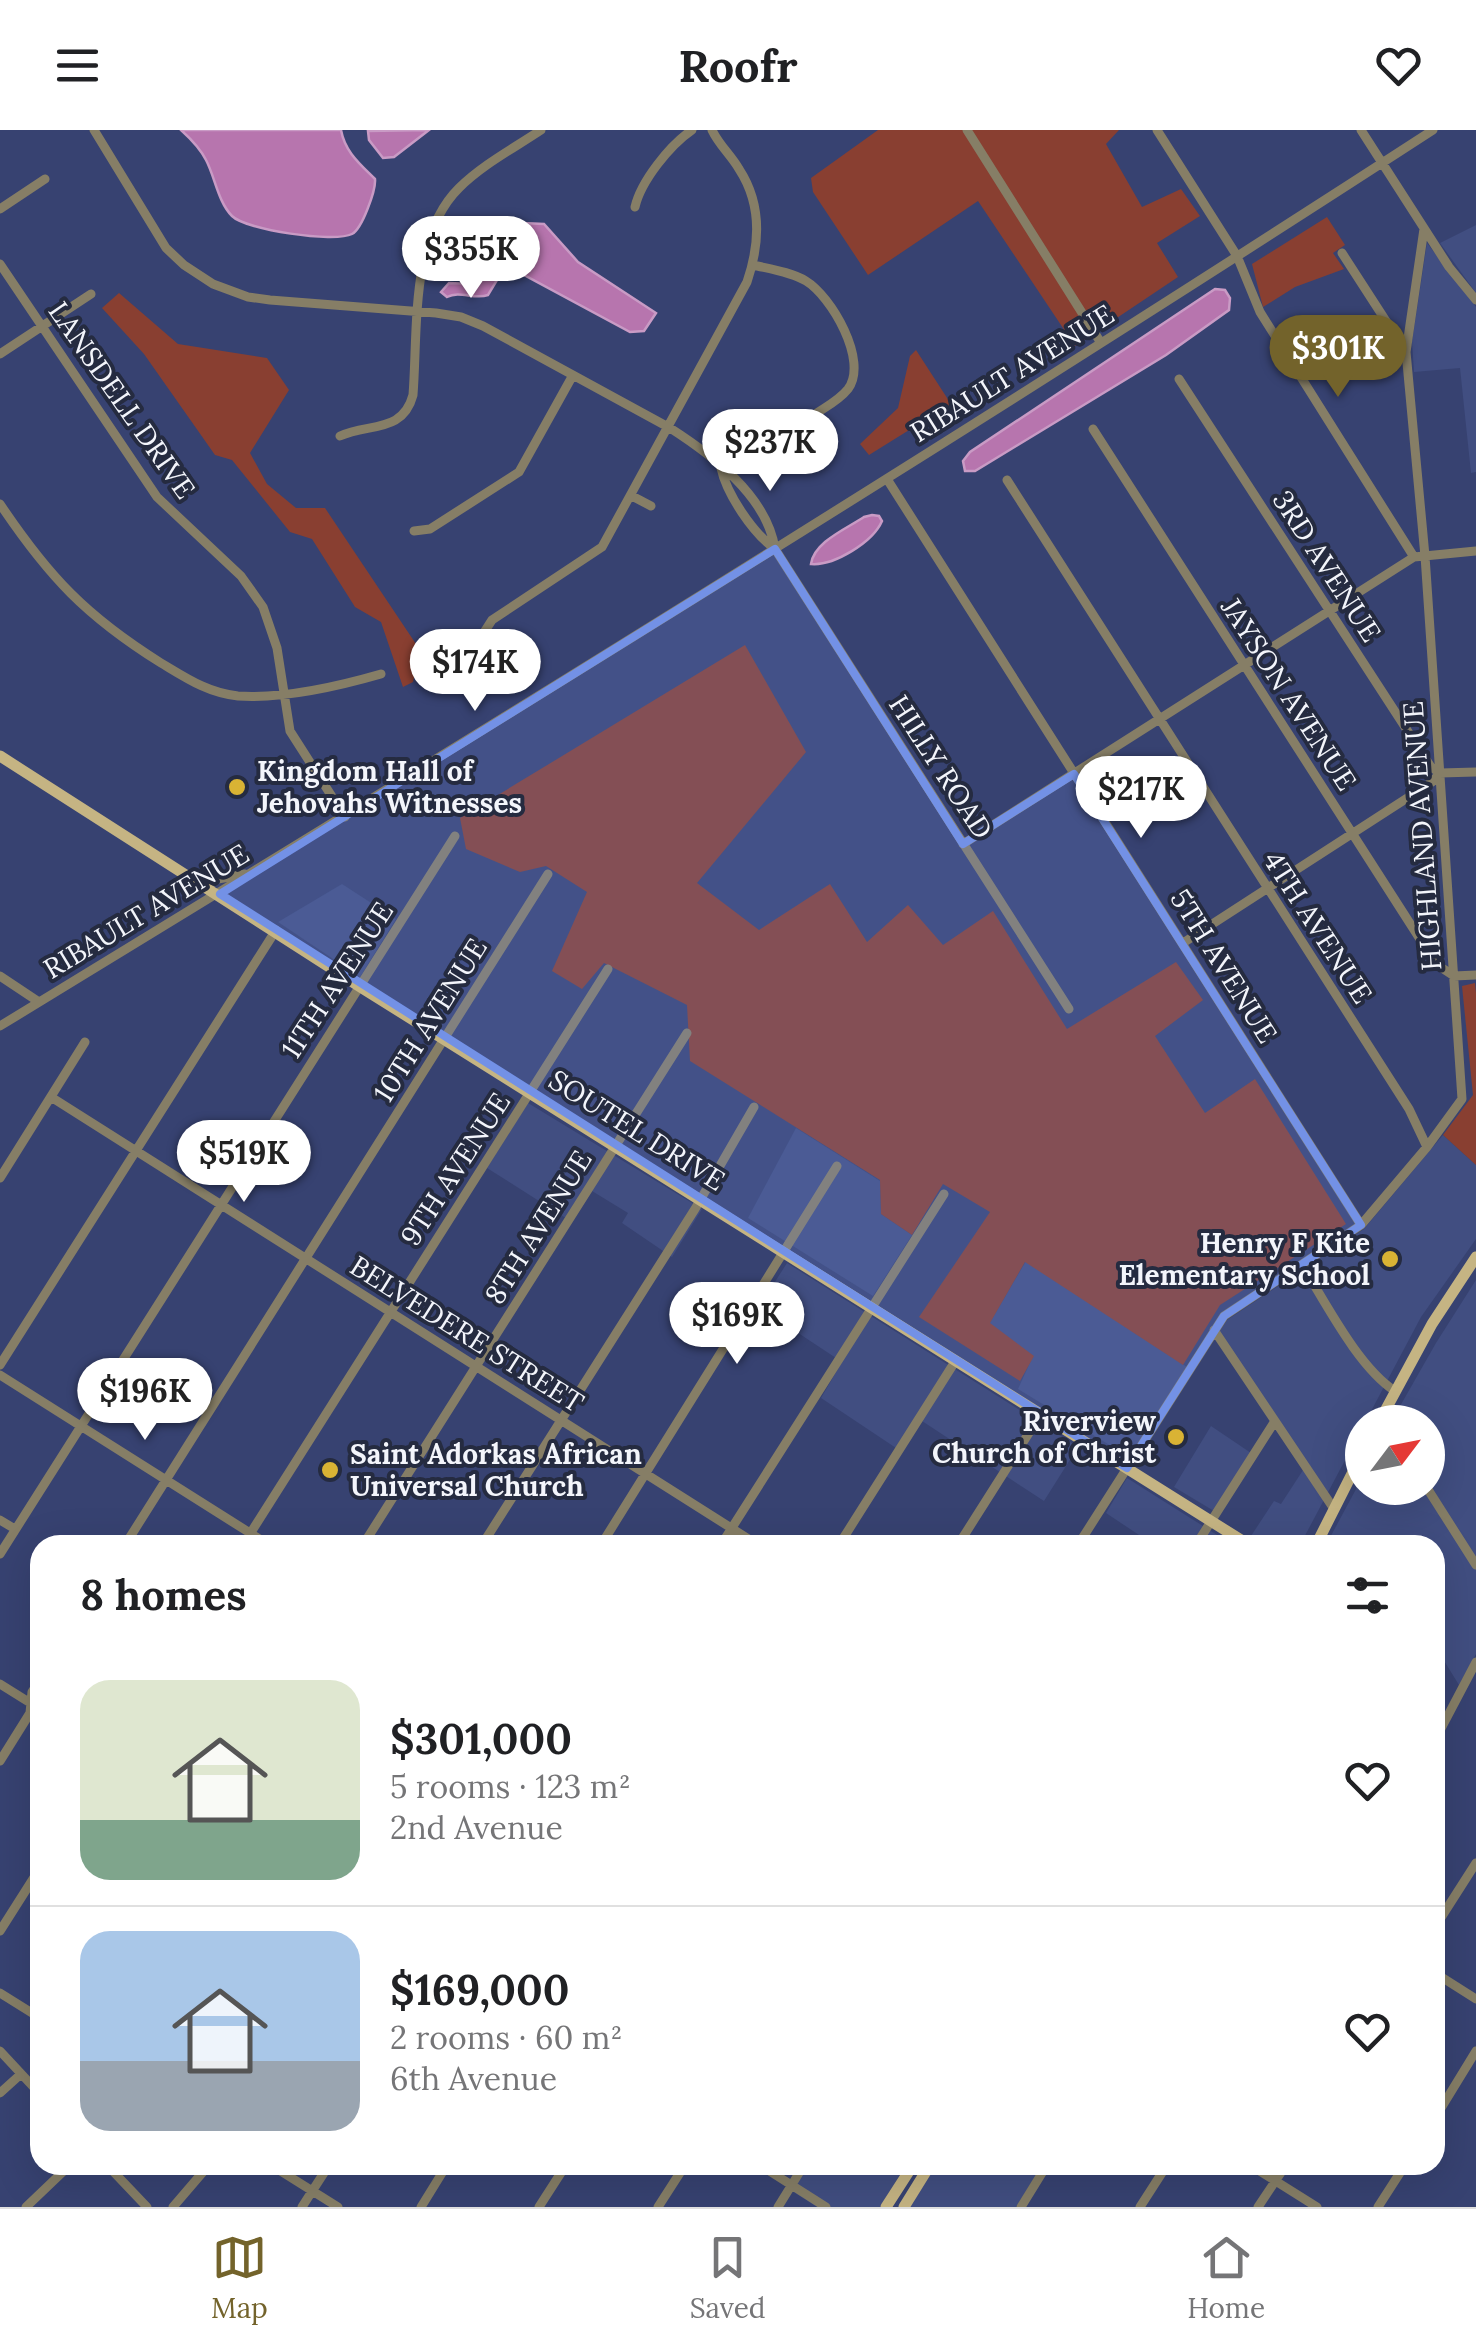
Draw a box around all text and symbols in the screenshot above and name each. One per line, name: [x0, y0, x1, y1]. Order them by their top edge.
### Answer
text: Roofr: [678, 37, 798, 94]
icon: menu: [50, 38, 105, 93]
icon: heart: [1371, 38, 1426, 93]
pin: $355K: [401, 216, 541, 301]
text: $355K: [424, 228, 518, 269]
street label: LANSDELL DRIVE: [41, 295, 203, 505]
street label: RIBAULT AVENUE: [904, 296, 1120, 450]
pin: $301K: [1268, 315, 1408, 400]
text: $301K: [1292, 327, 1384, 368]
pin: $237K: [700, 409, 840, 494]
text: $237K: [724, 421, 816, 462]
street label: 3RD AVENUE: [1265, 484, 1389, 648]
street label: JAYSON AVENUE: [1213, 590, 1365, 797]
pin: $174K: [405, 629, 545, 714]
text: $174K: [432, 641, 518, 682]
street label: HILLY ROAD: [881, 688, 1001, 846]
street label: HIGHLAND AVENUE: [1395, 700, 1449, 972]
place label: Kingdom Hall of Jehovahs Witnesses: [257, 753, 522, 821]
pin: $217K: [1071, 756, 1211, 841]
text: $217K: [1098, 768, 1184, 809]
marker: Kingdom Hall of Jehovahs Witnesses: [226, 776, 248, 798]
street label: RIBAULT AVENUE: [37, 835, 255, 987]
street label: 4TH AVENUE: [1255, 844, 1381, 1010]
street label: 5TH AVENUE: [1163, 883, 1285, 1049]
street label: 11TH AVENUE: [273, 895, 401, 1065]
street label: 10TH AVENUE: [365, 931, 495, 1109]
street label: SOUTEL DRIVE: [542, 1061, 732, 1199]
street label: 9TH AVENUE: [392, 1086, 518, 1252]
pin: $519K: [174, 1120, 314, 1205]
text: $519K: [199, 1132, 289, 1173]
street label: 8TH AVENUE: [476, 1143, 600, 1311]
place label: Henry F Kite Elementary School: [1118, 1225, 1370, 1293]
street label: BELVEDERE STREET: [343, 1247, 591, 1421]
marker: Henry F Kite Elementary School: [1379, 1248, 1401, 1270]
pin: $169K: [667, 1282, 807, 1367]
text: $169K: [691, 1294, 783, 1335]
pin: $196K: [75, 1358, 215, 1443]
text: $196K: [99, 1370, 191, 1411]
place label: Riverview Church of Christ: [932, 1403, 1156, 1471]
north arrow: [1345, 1405, 1445, 1505]
map controls: [1345, 1405, 1445, 1505]
marker: Riverview Church of Christ: [1165, 1426, 1187, 1448]
place label: Saint Adorkas African Universal Church: [350, 1436, 642, 1504]
marker: Saint Adorkas African Universal Church: [319, 1459, 341, 1481]
text: 8 homes: [80, 1568, 247, 1622]
icon: filters: [1340, 1568, 1395, 1623]
text: $301,000: [390, 1712, 572, 1766]
icon: home: [160, 1720, 280, 1840]
icon: heart: [1340, 1753, 1395, 1808]
text: 5 rooms · 123 m²: [390, 1766, 631, 1807]
text: 2nd Avenue: [390, 1807, 563, 1848]
text: $169,000: [390, 1963, 569, 2017]
icon: home: [160, 1971, 280, 2091]
icon: heart: [1340, 2004, 1395, 2059]
text: 2 rooms · 60 m²: [390, 2017, 623, 2058]
text: 6th Avenue: [390, 2058, 557, 2099]
tab: Map: [211, 2230, 268, 2326]
tab: Saved: [690, 2230, 765, 2326]
tab: Home: [1187, 2230, 1265, 2326]

